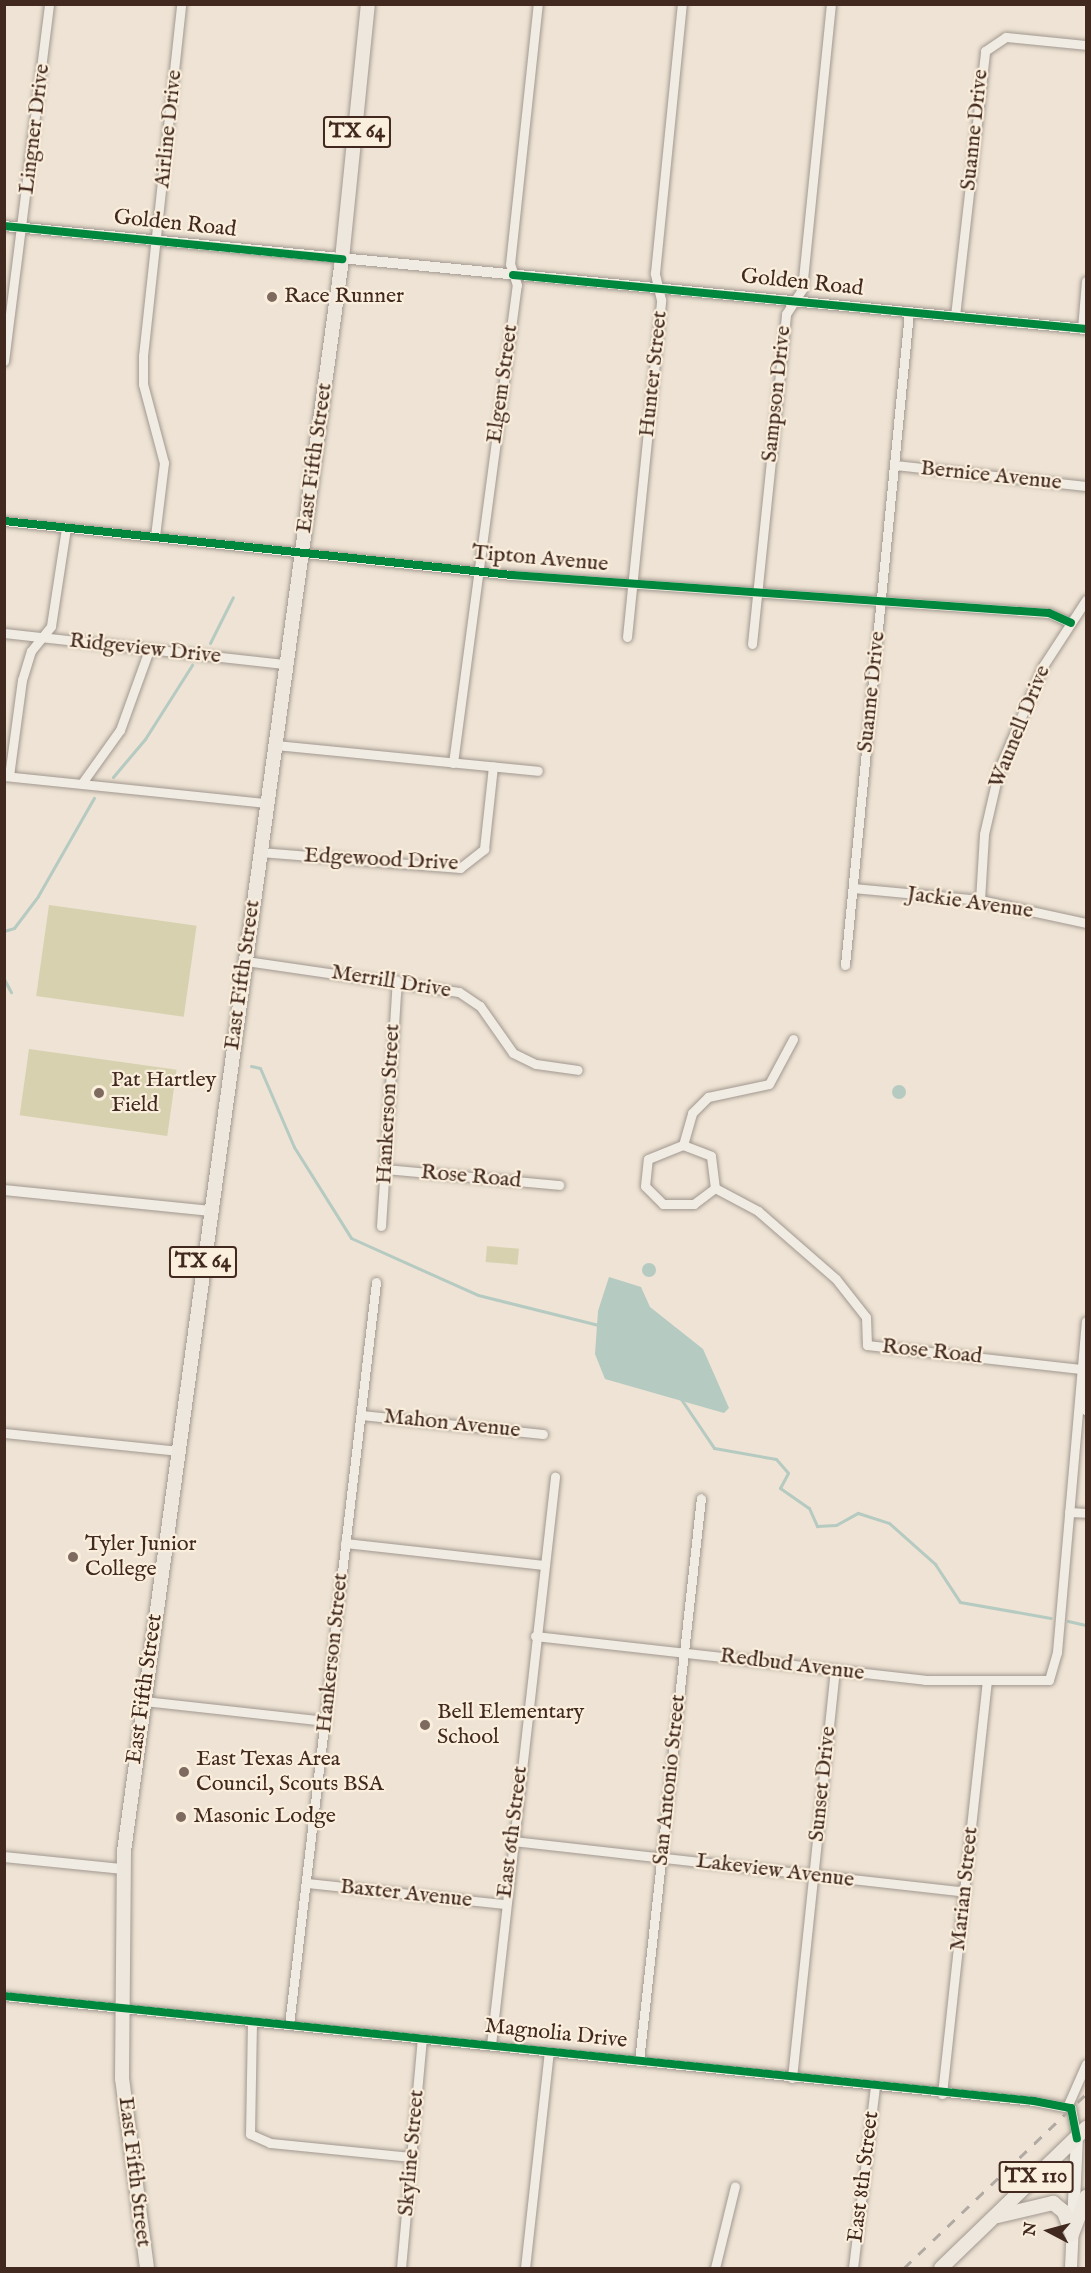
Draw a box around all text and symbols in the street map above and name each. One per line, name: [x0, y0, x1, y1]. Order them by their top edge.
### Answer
street label: Lingner Drive: [14, 62, 56, 196]
street label: Suanne Drive: [956, 68, 994, 192]
street label: Airline Drive: [150, 69, 188, 189]
road number: TX 64: [322, 114, 392, 150]
street label: Golden Road: [112, 204, 238, 244]
street label: Golden Road: [739, 263, 865, 303]
place label: Race Runner: [284, 284, 404, 310]
marker: Race Runner: [265, 290, 279, 304]
street label: Hunter Street: [634, 310, 674, 438]
street label: Elgem Street: [482, 323, 524, 445]
street label: Sampson Drive: [757, 325, 797, 463]
street label: East Fifth Street: [291, 381, 339, 535]
street label: Bernice Avenue: [919, 455, 1063, 497]
street label: Tipton Avenue: [471, 540, 609, 578]
street label: Ridgeview Drive: [68, 628, 222, 670]
street label: Suanne Drive: [853, 630, 891, 754]
street label: Waunell Drive: [983, 662, 1057, 792]
street label: Edgewood Drive: [303, 843, 459, 877]
street label: Jackie Avenue: [905, 881, 1035, 925]
street label: East Fifth Street: [219, 898, 267, 1052]
street label: Merrill Drive: [329, 960, 453, 1004]
street label: Hankerson Street: [372, 1023, 406, 1185]
place label: Pat Hartley Field: [111, 1067, 216, 1118]
marker: Pat Hartley Field: [92, 1086, 106, 1100]
street label: Rose Road: [420, 1159, 522, 1195]
road number: TX 64: [168, 1244, 238, 1280]
street label: Rose Road: [880, 1334, 984, 1370]
street label: Mahon Avenue: [382, 1404, 522, 1444]
place label: Tyler Junior College: [85, 1531, 197, 1582]
marker: Tyler Junior College: [66, 1550, 80, 1564]
street label: Hankerson Street: [311, 1572, 355, 1734]
street label: East Fifth Street: [121, 1612, 169, 1766]
street label: Redbud Avenue: [718, 1643, 866, 1687]
street label: San Antonio Street: [648, 1693, 692, 1867]
place label: Bell Elementary School: [437, 1699, 584, 1750]
marker: Bell Elementary School: [418, 1718, 432, 1732]
street label: Sunset Drive: [804, 1725, 842, 1843]
place label: East Texas Area Council, Scouts BSA: [196, 1746, 384, 1798]
street label: East 6th Street: [492, 1764, 534, 1900]
marker: East Texas Area Council, Scouts BSA: [177, 1765, 191, 1779]
place label: Masonic Lodge: [193, 1804, 336, 1830]
marker: Masonic Lodge: [174, 1810, 188, 1824]
street label: Marian Street: [945, 1826, 985, 1952]
street label: Lakeview Avenue: [694, 1848, 856, 1894]
street label: Baxter Avenue: [339, 1874, 473, 1914]
street label: Magnolia Drive: [483, 2013, 629, 2055]
street label: Skyline Street: [393, 2089, 431, 2217]
street label: East Fifth Street: [112, 2095, 156, 2249]
street label: East 8th Street: [843, 2110, 885, 2244]
road number: TX 110: [998, 2159, 1074, 2195]
north arrow: [1019, 2201, 1079, 2261]
text: N: [1020, 2221, 1042, 2237]

